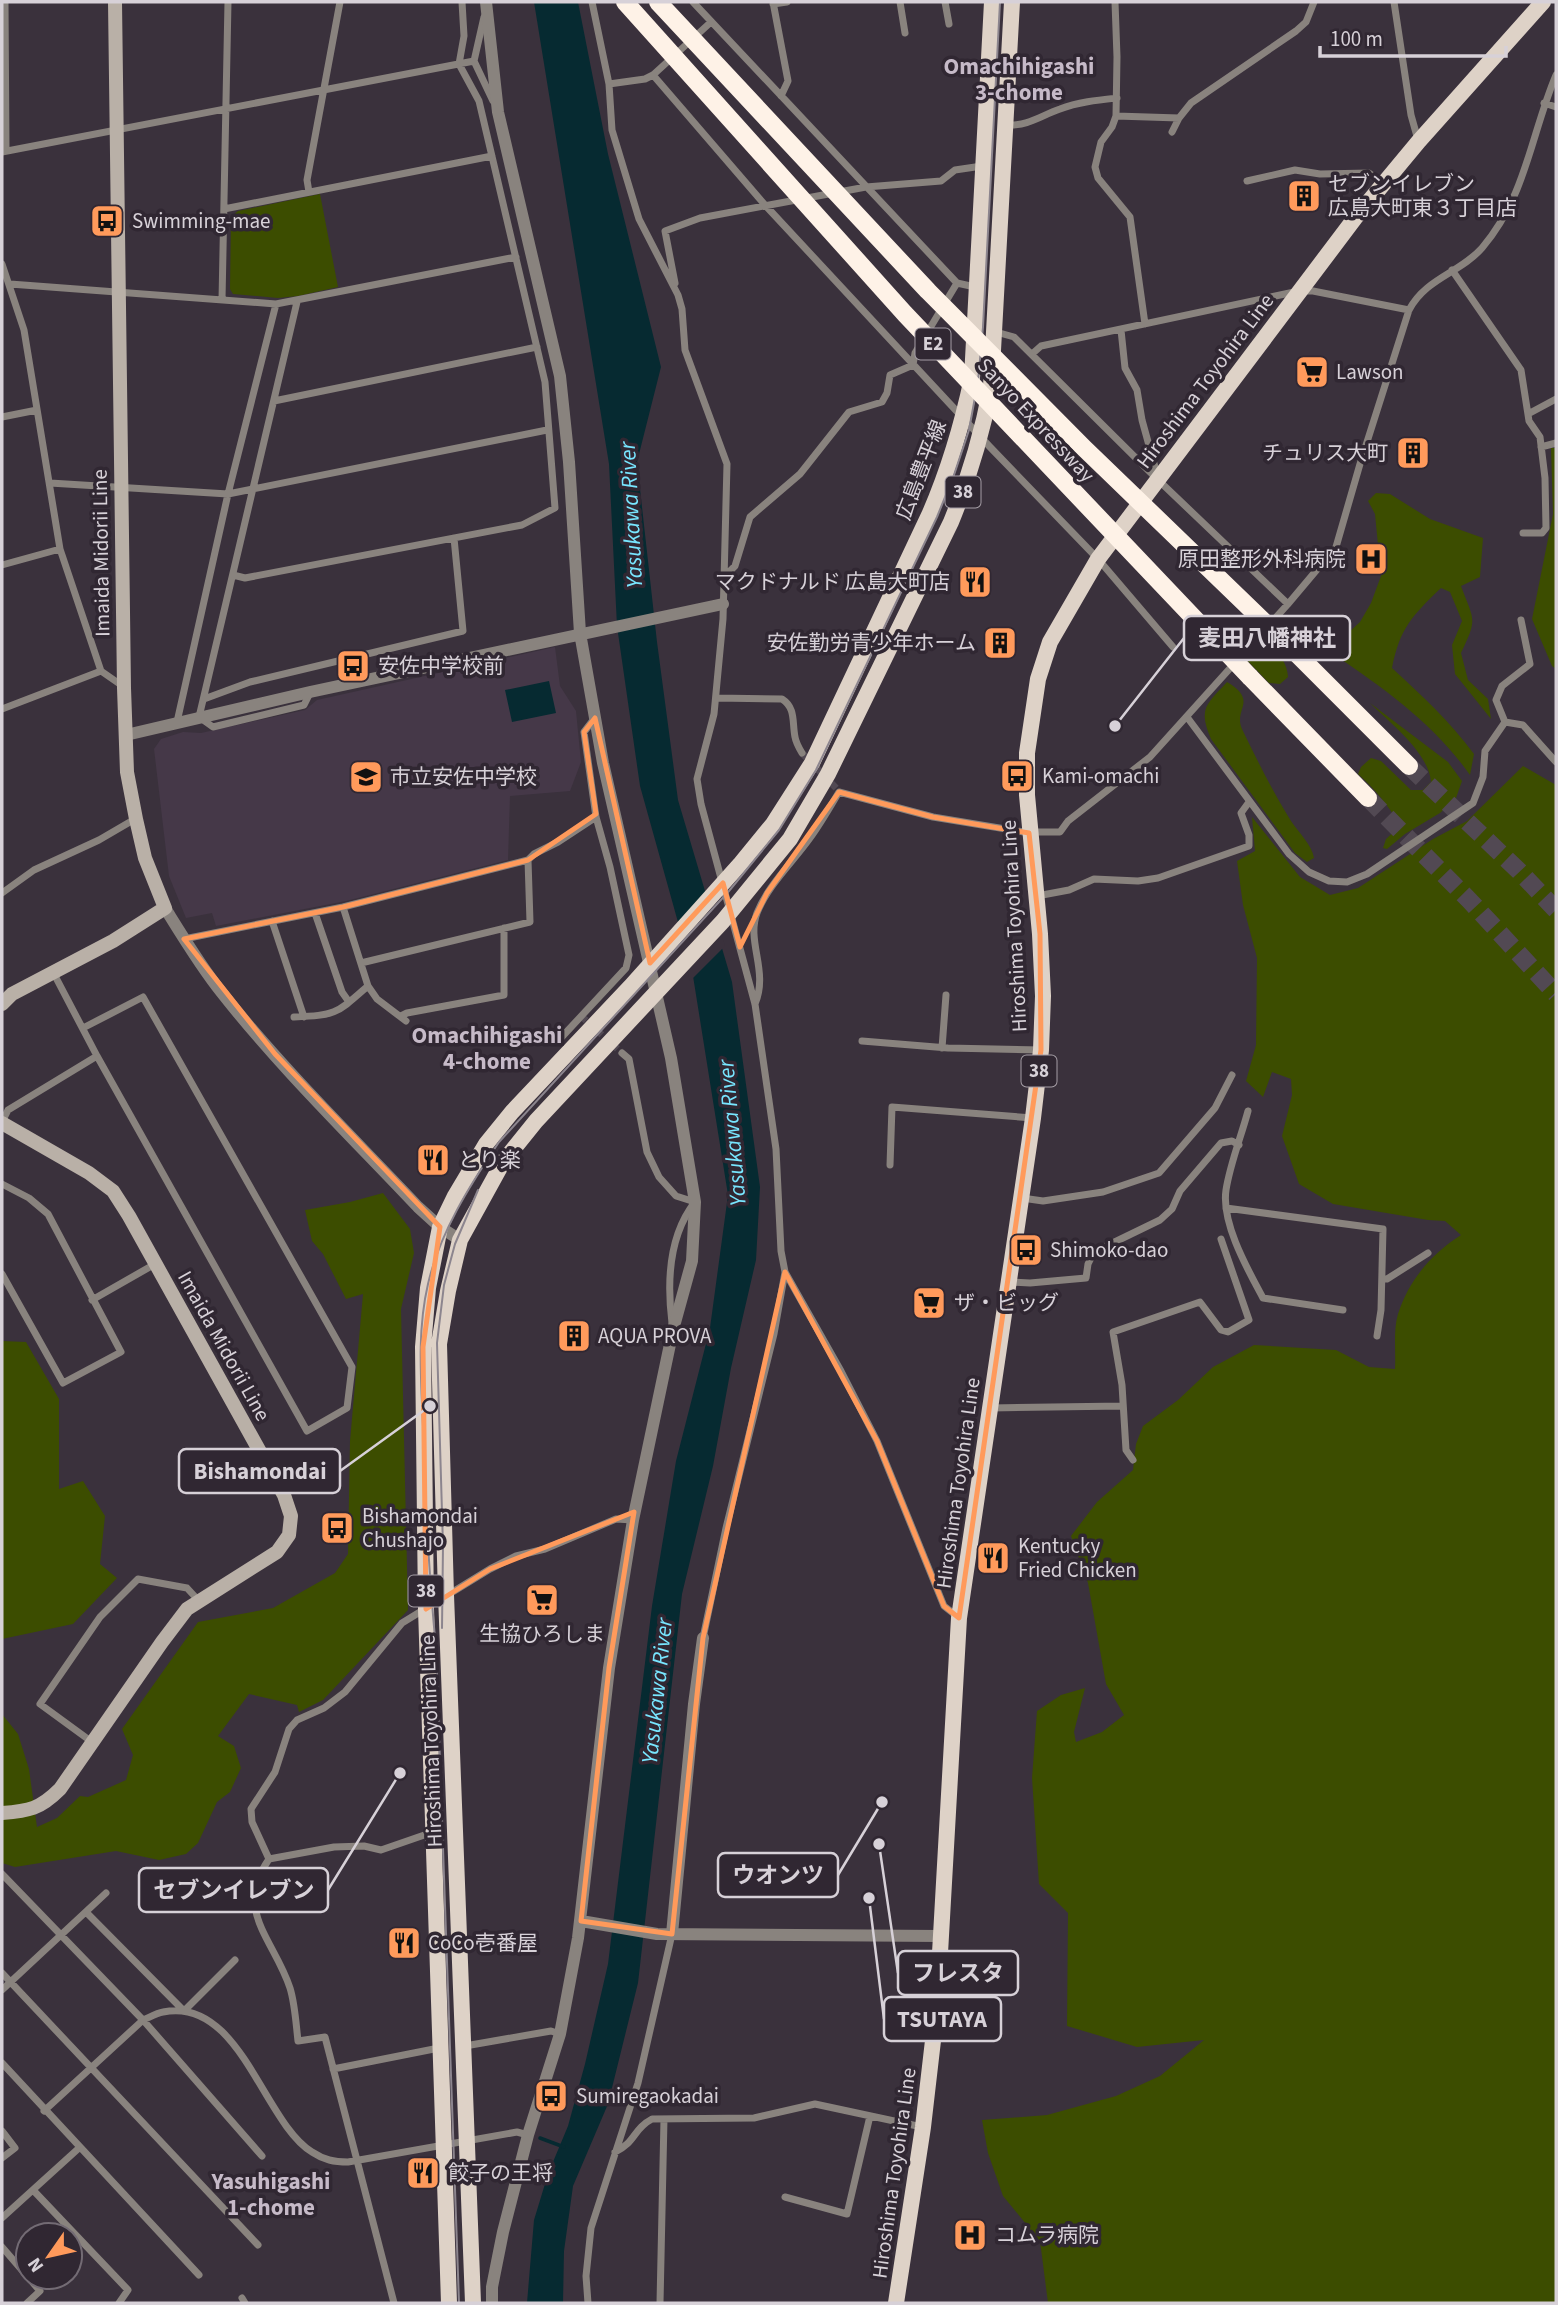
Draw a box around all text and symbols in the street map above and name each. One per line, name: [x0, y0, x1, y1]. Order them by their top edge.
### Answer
scale bar: [1320, 14, 1506, 58]
text: 100 m: [1330, 24, 1383, 54]
district label: Omachihigashi 3-chome: [944, 50, 1094, 109]
place label: セブンイレブン 広島大町東３丁目店: [1328, 169, 1517, 223]
building icon: セブンイレブン 広島大町東３丁目店: [1285, 177, 1323, 215]
bus stop icon: Swimming-mae: [88, 202, 126, 240]
place label: Swimming-mae: [132, 206, 270, 236]
street label: Hiroshima Toyohira Line: [1129, 287, 1281, 475]
road number: E2: [916, 328, 950, 360]
street label: Sanyo Expressway: [970, 351, 1102, 489]
supermarket icon: Lawson: [1293, 353, 1331, 391]
place label: Lawson: [1336, 357, 1404, 387]
street label: 広島豊平線: [888, 416, 954, 524]
building icon: チュリス大町: [1394, 434, 1432, 472]
place label: チュリス大町: [1262, 438, 1388, 468]
water label: Yasukawa River: [611, 440, 651, 589]
street label: Imaida Midorii Line: [85, 469, 117, 637]
road number: 38: [946, 477, 981, 508]
hospital icon: 原田整形外科病院: [1352, 540, 1390, 578]
place label: 原田整形外科病院: [1178, 544, 1346, 574]
restaurant icon: マクドナルド 広島大町店: [956, 563, 994, 601]
place label: マクドナルド 広島大町店: [715, 567, 950, 597]
callout: 麦田八幡神社: [1184, 616, 1350, 660]
text: 麦田八幡神社: [1198, 622, 1336, 655]
building icon: 安佐勤労青少年ホーム: [981, 624, 1019, 662]
place label: 安佐勤労青少年ホーム: [767, 628, 976, 658]
bus stop icon: 安佐中学校前: [334, 647, 372, 685]
place label: 安佐中学校前: [378, 651, 504, 681]
bus stop icon: Kami-omachi: [998, 757, 1036, 795]
school or university icon: 市立安佐中学校: [347, 758, 385, 796]
place label: Kami-omachi: [1042, 761, 1159, 791]
place label: 市立安佐中学校: [390, 762, 537, 792]
street label: Hiroshima Toyohira Line: [993, 819, 1035, 1033]
district label: Omachihigashi 4-chome: [412, 1019, 562, 1078]
road number: 38: [1021, 1056, 1056, 1086]
water label: Yasukawa River: [709, 1057, 755, 1208]
restaurant icon: とり楽: [414, 1141, 452, 1179]
place label: とり楽: [458, 1145, 521, 1175]
bus stop icon: Shimoko-dao: [1007, 1231, 1045, 1269]
place label: Shimoko-dao: [1050, 1235, 1168, 1265]
street label: Imaida Midorii Line: [170, 1265, 278, 1427]
supermarket icon: ザ・ビッグ: [910, 1284, 948, 1322]
place label: ザ・ビッグ: [954, 1288, 1059, 1318]
building icon: AQUA PROVA: [555, 1317, 593, 1355]
place label: AQUA PROVA: [598, 1321, 712, 1351]
street label: Hiroshima Toyohira Line: [928, 1376, 988, 1590]
callout: Bishamondai: [179, 1449, 340, 1493]
text: Bishamondai: [194, 1455, 327, 1488]
place label: Bishamondai Chushajo: [362, 1501, 478, 1555]
bus stop icon: Bishamondai Chushajo: [318, 1509, 356, 1547]
place label: Kentucky Fried Chicken: [1018, 1531, 1137, 1585]
restaurant icon: Kentucky Fried Chicken: [974, 1539, 1012, 1577]
road number: 38: [408, 1576, 444, 1606]
supermarket icon: 生協ひろしま: [523, 1581, 561, 1619]
water label: Yasukawa River: [633, 1615, 681, 1766]
place label: 生協ひろしま: [479, 1619, 605, 1649]
street label: Hiroshima Toyohira Line: [412, 1634, 450, 1848]
callout: ウオンツ: [718, 1853, 838, 1897]
text: ウオンツ: [732, 1859, 824, 1892]
callout: セブンイレブン: [139, 1868, 328, 1912]
text: セブンイレブン: [154, 1874, 315, 1907]
restaurant icon: CoCo壱番屋: [385, 1924, 423, 1962]
place label: CoCo壱番屋: [428, 1928, 538, 1958]
callout: フレスタ: [898, 1951, 1018, 1995]
text: フレスタ: [912, 1957, 1004, 1990]
callout: TSUTAYA: [884, 1997, 1001, 2041]
text: TSUTAYA: [897, 2003, 988, 2036]
street label: Hiroshima Toyohira Line: [864, 2066, 924, 2280]
bus stop icon: Sumiregaokadai: [532, 2077, 570, 2115]
place label: Sumiregaokadai: [576, 2081, 719, 2111]
restaurant icon: 餃子の王将: [404, 2154, 442, 2192]
place label: 餃子の王将: [448, 2158, 553, 2188]
district label: Yasuhigashi 1-chome: [211, 2165, 330, 2224]
hospital icon: コムラ病院: [951, 2216, 989, 2254]
place label: コムラ病院: [995, 2220, 1099, 2250]
north arrow: [14, 2221, 84, 2291]
text: N: [21, 2252, 51, 2277]

